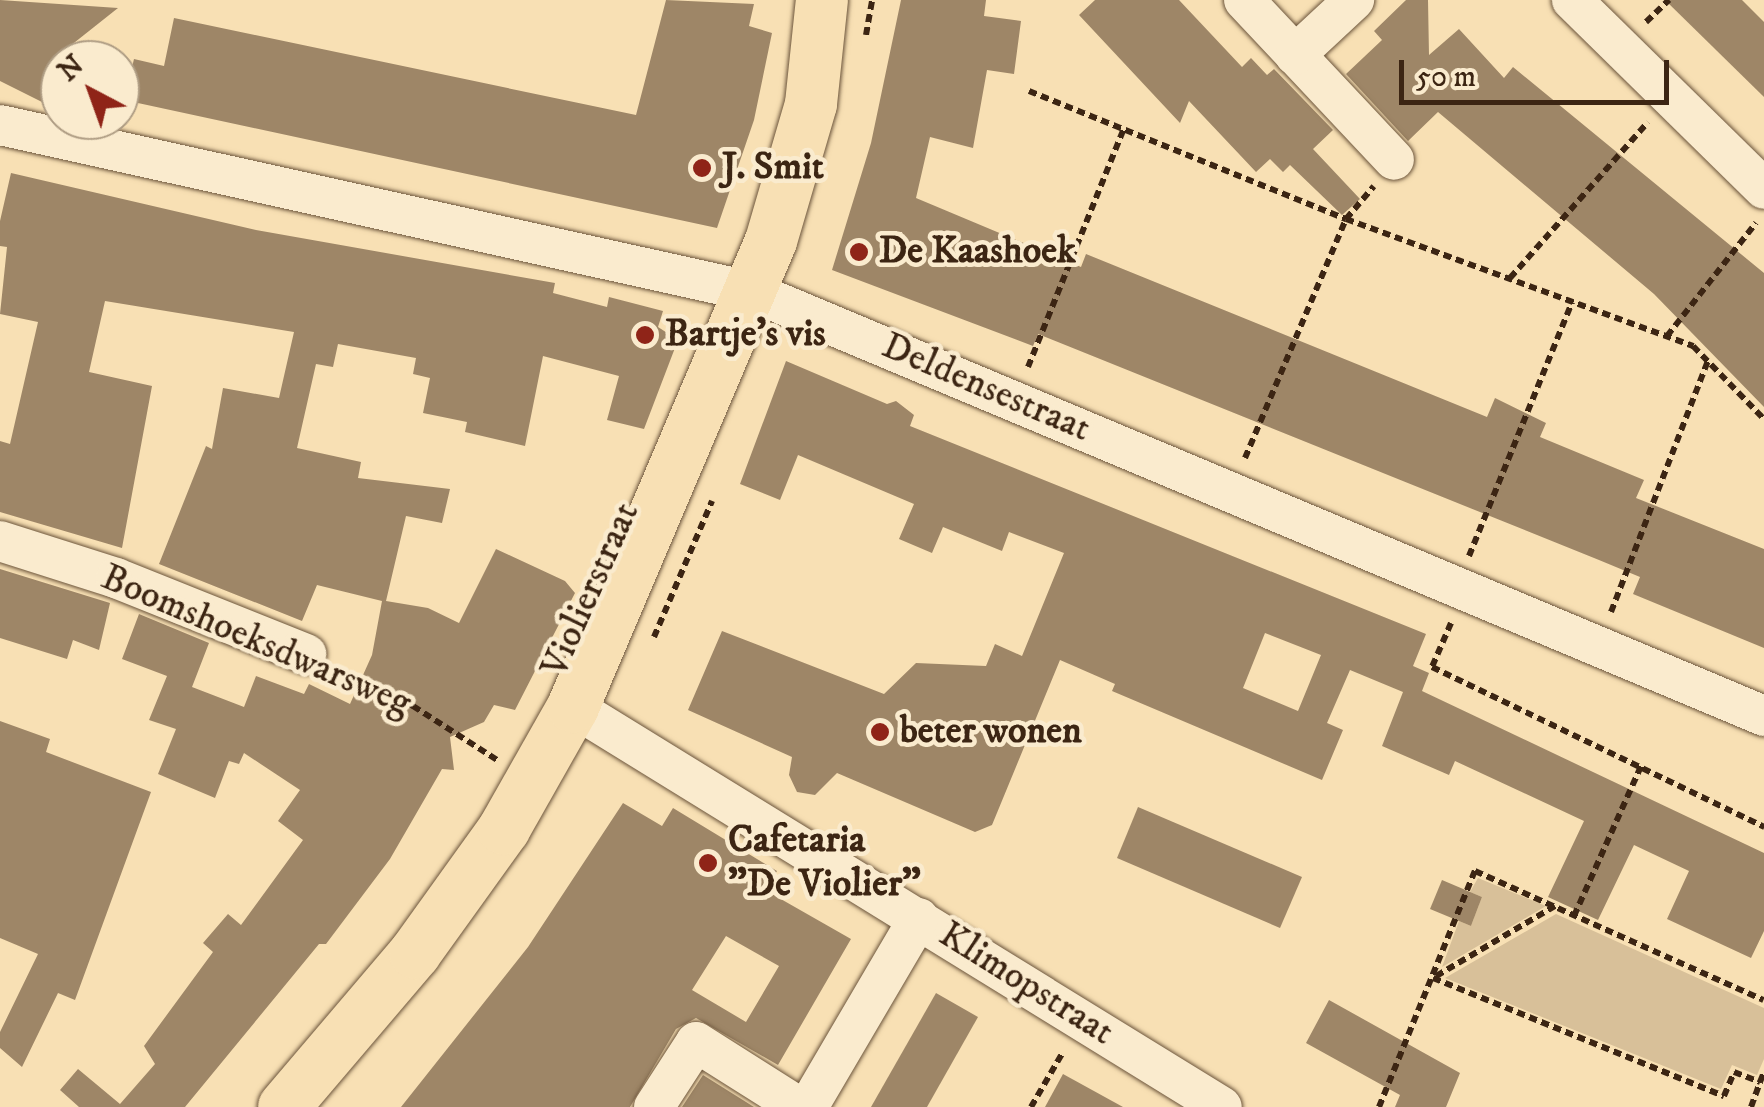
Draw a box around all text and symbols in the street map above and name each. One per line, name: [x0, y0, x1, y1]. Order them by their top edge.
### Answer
north arrow: [40, 40, 140, 140]
scale bar: [1404, 40, 1674, 102]
text: N: [51, 48, 91, 89]
text: 50 m: [1416, 59, 1476, 96]
place label: J. Smit: [722, 145, 824, 191]
marker: J. Smit: [691, 157, 713, 179]
place label: De Kaashoek: [879, 229, 1076, 275]
marker: De Kaashoek: [848, 241, 870, 263]
place label: Bartje's vis: [665, 312, 826, 358]
marker: Bartje's vis: [634, 324, 656, 346]
street label: Deldensestraat: [875, 324, 1097, 452]
street label: Violierstraat: [532, 496, 650, 684]
street label: Boomshoeksdwarsweg: [94, 555, 418, 727]
place label: beter wonen: [900, 709, 1082, 755]
marker: beter wonen: [869, 721, 891, 743]
place label: Cafetaria "De Violier": [728, 818, 921, 908]
marker: Cafetaria "De Violier": [697, 852, 719, 874]
street label: Klimopstraat: [930, 912, 1122, 1056]

